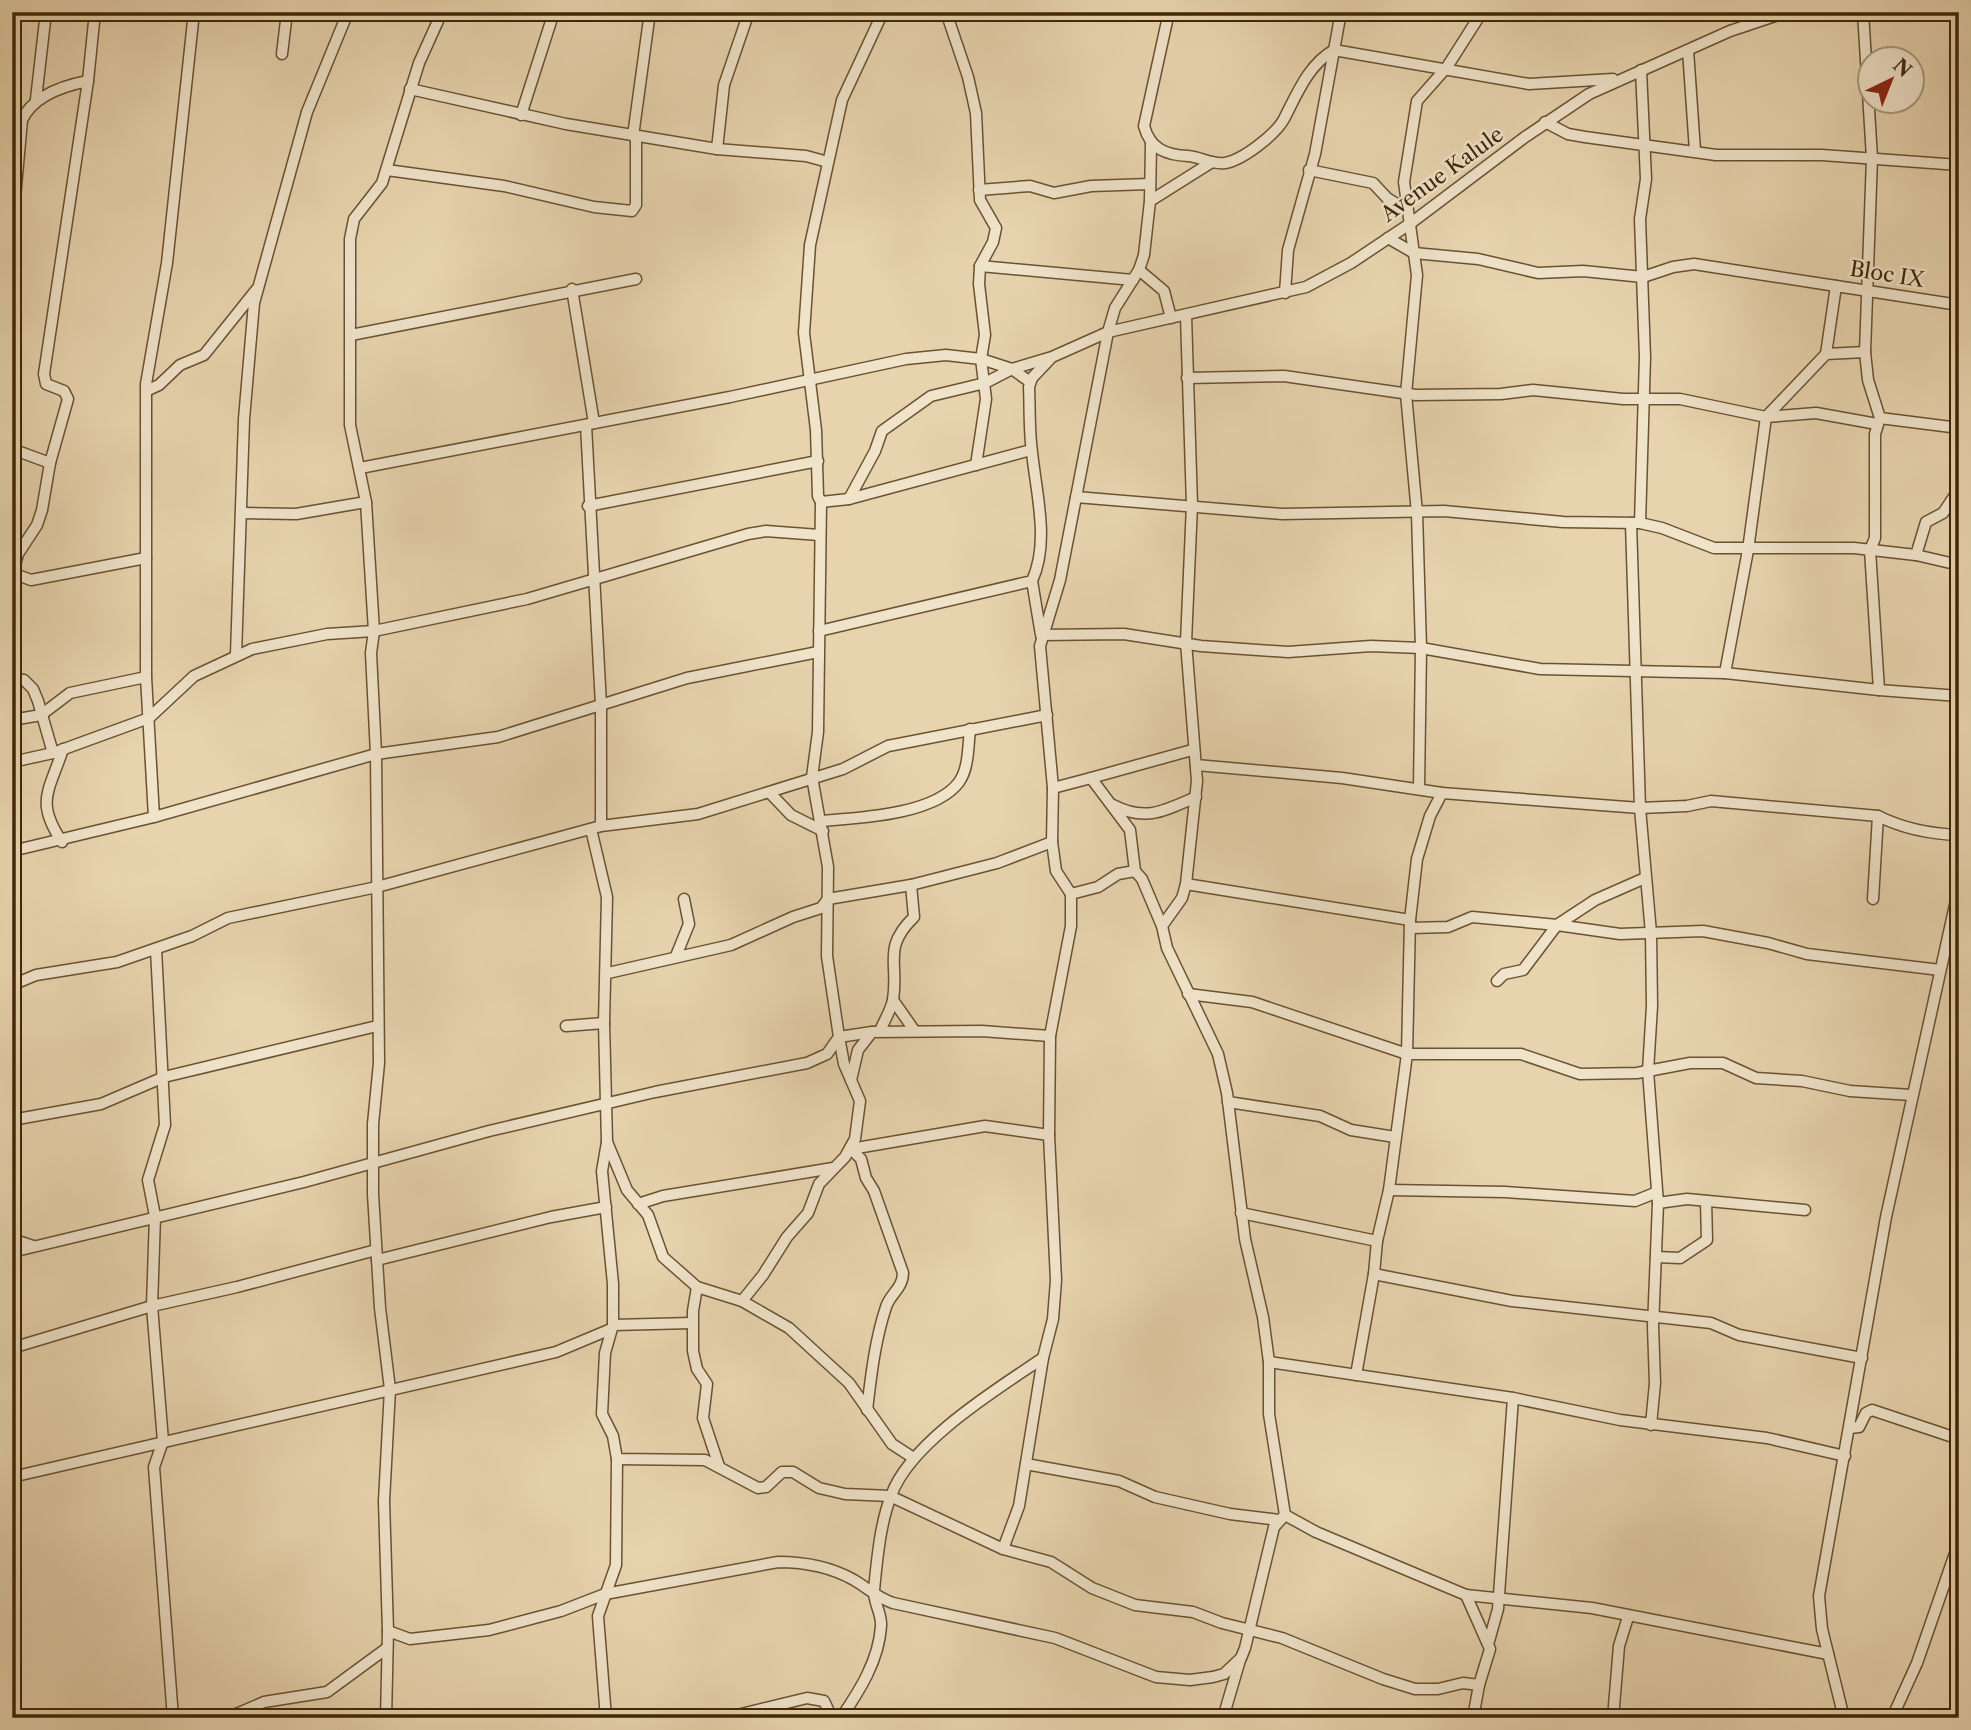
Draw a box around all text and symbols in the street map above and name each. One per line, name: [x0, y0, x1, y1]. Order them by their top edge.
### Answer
north arrow: [1856, 46, 1926, 116]
text: N: [1888, 54, 1916, 82]
street label: Avenue Kalule: [1375, 121, 1508, 227]
street label: Bloc IX: [1848, 256, 1926, 292]

